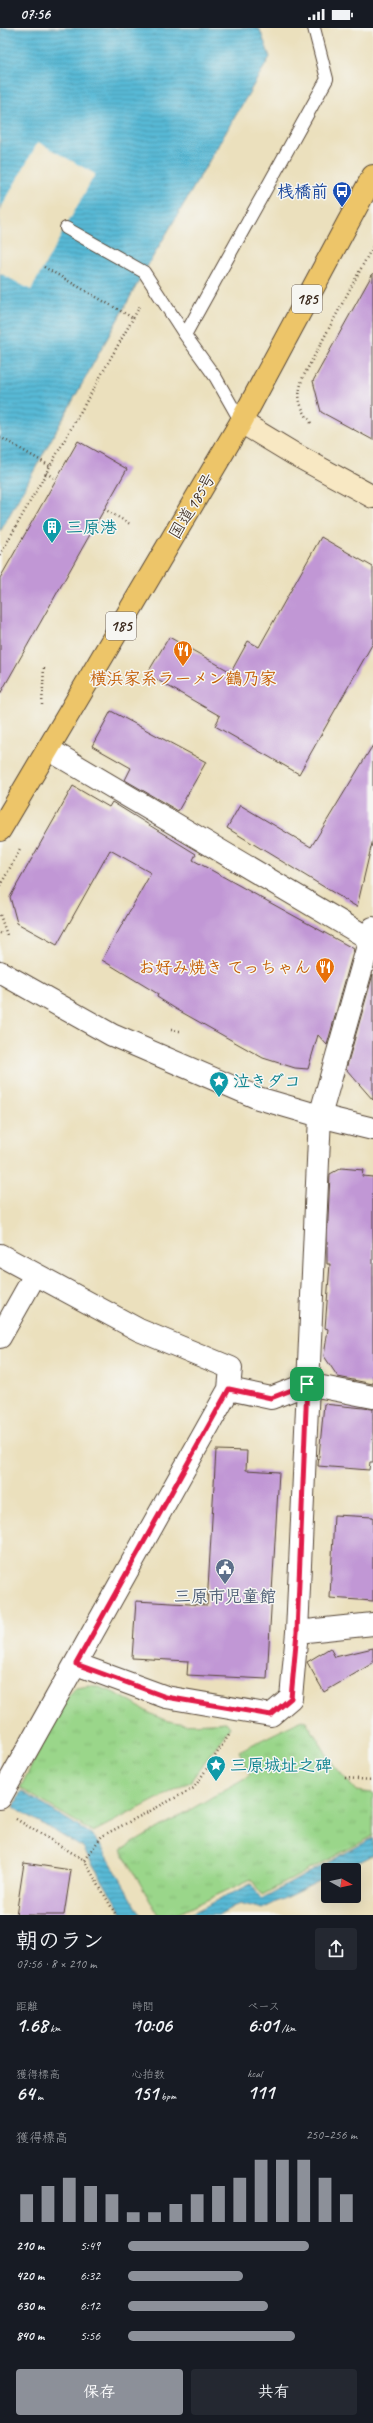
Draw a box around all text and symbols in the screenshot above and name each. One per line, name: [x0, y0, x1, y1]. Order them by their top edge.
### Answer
text: 07:56: [20, 5, 50, 24]
bus stop icon: 桟橋前: [331, 180, 353, 208]
place label: 桟橋前: [277, 181, 328, 202]
road number: 185: [292, 285, 322, 313]
street label: 国道185号: [164, 469, 220, 543]
building icon: 三原港: [41, 516, 63, 544]
place label: 三原港: [66, 517, 117, 538]
road number: 185: [106, 612, 136, 640]
restaurant icon: 横浜家系ラーメン鶴乃家: [172, 639, 194, 667]
place label: 横浜家系ラーメン鶴乃家: [90, 668, 277, 689]
restaurant icon: お好み焼き てっちゃん: [314, 956, 336, 984]
place label: お好み焼き てっちゃん: [138, 957, 311, 978]
place icon: 泣きダコ: [208, 1070, 230, 1098]
place label: 泣きダコ: [233, 1071, 301, 1092]
pin: [290, 1367, 324, 1401]
icon: arrive: [296, 1373, 318, 1395]
public building icon: 三原市児童館: [214, 1557, 236, 1585]
place label: 三原市児童館: [174, 1586, 276, 1607]
place icon: 三原城址之碑: [205, 1754, 227, 1782]
place label: 三原城址之碑: [230, 1755, 332, 1776]
north arrow: [321, 1863, 361, 1903]
map controls: [321, 1863, 361, 1903]
text: 朝のラン: [16, 1927, 104, 1955]
button: share: [315, 1928, 357, 1970]
text: 07:56 · 8 × 210 m: [16, 1956, 97, 1972]
text: 距離: [16, 1999, 38, 2013]
text: 時間: [132, 1999, 154, 2013]
text: ペース: [247, 1999, 280, 2013]
text: 1.68: [16, 2013, 47, 2038]
text: 10:06: [132, 2013, 172, 2038]
text: 6:01: [247, 2013, 279, 2038]
text: km: [47, 2021, 61, 2035]
text: /km: [279, 2021, 296, 2035]
text: kcal: [247, 2066, 262, 2080]
text: 獲得標高: [16, 2067, 60, 2081]
text: 心拍数: [132, 2067, 165, 2081]
text: 111: [247, 2080, 274, 2105]
text: 64: [16, 2081, 34, 2106]
text: 151: [132, 2081, 158, 2106]
text: m: [34, 2089, 43, 2103]
text: bpm: [158, 2089, 176, 2103]
text: 250–256 m: [306, 2127, 357, 2143]
text: 獲得標高: [16, 2130, 68, 2146]
text: 210 m: [16, 2238, 44, 2254]
text: 5:49: [80, 2238, 100, 2254]
text: 420 m: [16, 2268, 44, 2284]
text: 6:32: [80, 2268, 100, 2284]
text: 630 m: [16, 2298, 44, 2314]
text: 6:12: [80, 2298, 100, 2314]
text: 840 m: [16, 2328, 44, 2344]
text: 5:56: [80, 2328, 100, 2344]
button: 保存: [16, 2369, 183, 2415]
button: 共有: [191, 2369, 357, 2415]

